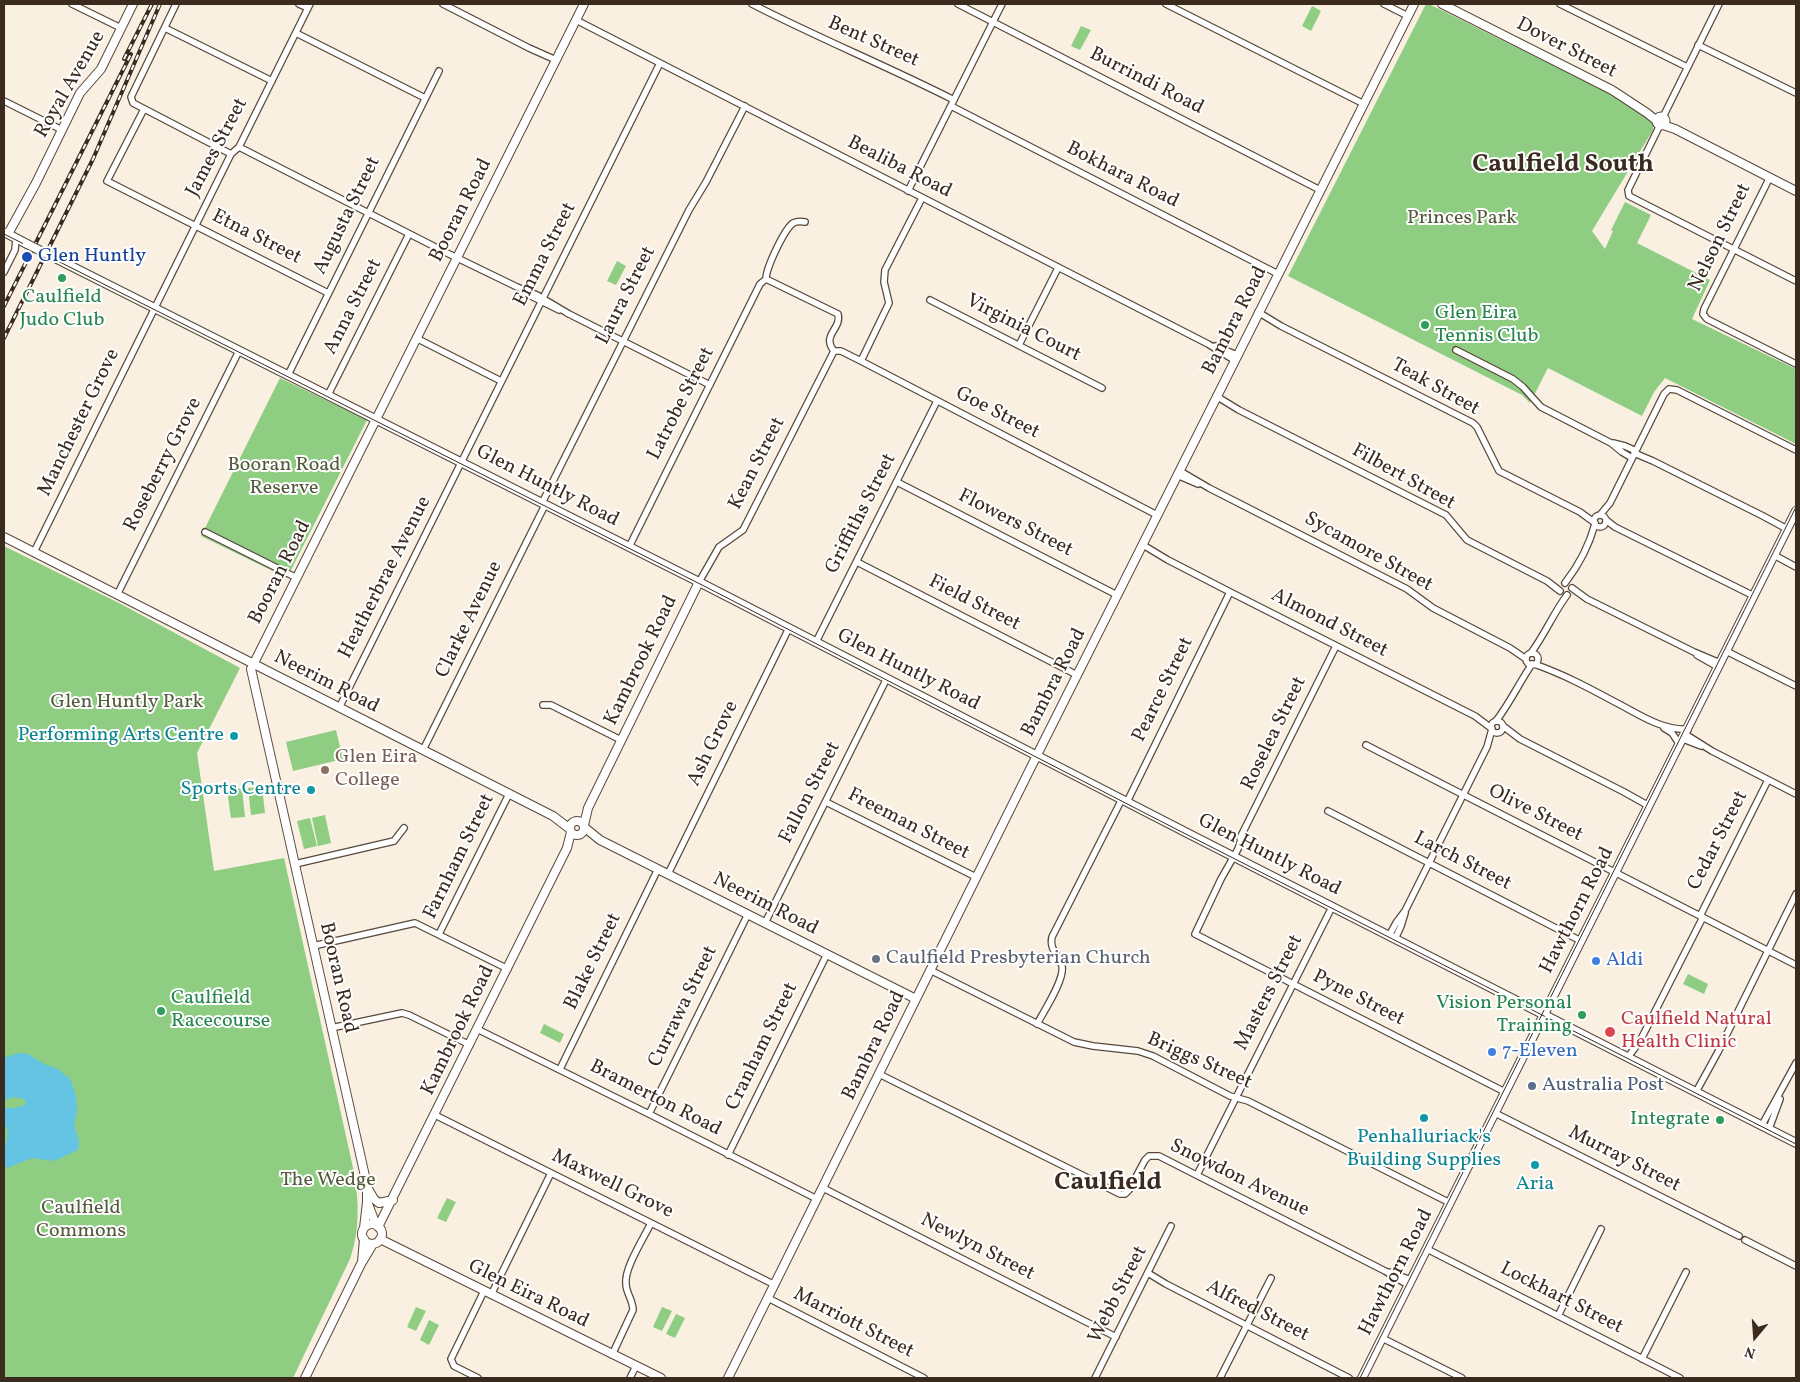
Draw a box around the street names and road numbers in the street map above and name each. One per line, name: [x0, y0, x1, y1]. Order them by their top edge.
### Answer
street label: Bent Street: [824, 12, 922, 74]
street label: Dover Street: [1512, 13, 1620, 85]
street label: Royal Avenue: [31, 27, 111, 143]
street label: Burrindi Road: [1085, 43, 1207, 121]
street label: James Street: [182, 94, 254, 202]
street label: Bealiba Road: [843, 131, 955, 205]
street label: Bokhara Road: [1062, 137, 1182, 215]
street label: Augusta Street: [309, 153, 387, 279]
street label: Booran Road: [426, 155, 498, 267]
street label: Nelson Street: [1684, 180, 1758, 296]
street label: Emma Street: [509, 199, 583, 311]
street label: Etna Street: [207, 205, 305, 271]
street label: Laura Street: [592, 243, 662, 349]
street label: Anna Street: [320, 255, 388, 359]
street label: Bambra Road: [1198, 263, 1274, 379]
street label: Virginia Court: [962, 290, 1084, 368]
street label: Latrobe Street: [643, 344, 721, 464]
street label: Manchester Grove: [34, 345, 126, 501]
street label: Teak Street: [1387, 354, 1483, 422]
street label: Goe Street: [951, 383, 1043, 445]
street label: Roseberry Grove: [120, 394, 208, 536]
street label: Kean Street: [724, 414, 792, 514]
street label: Filbert Street: [1347, 440, 1459, 516]
street label: Glen Huntly Road: [471, 441, 623, 533]
street label: Griffiths Street: [821, 450, 903, 578]
street label: Flowers Street: [954, 485, 1076, 563]
street label: Heatherbrae Avenue: [335, 493, 437, 663]
street label: Sycamore Street: [1300, 508, 1436, 598]
street label: Booran Road: [245, 517, 317, 629]
street label: Clarke Avenue: [431, 558, 509, 682]
street label: Field Street: [924, 571, 1024, 637]
street label: Almond Street: [1267, 584, 1391, 664]
street label: Kambrook Road: [600, 592, 684, 730]
street label: Glen Huntly Road: [832, 625, 984, 717]
street label: Bambra Road: [1017, 625, 1093, 741]
street label: Pearce Street: [1128, 634, 1200, 746]
street label: Neerim Road: [269, 646, 383, 720]
street label: Roselea Street: [1237, 673, 1313, 795]
street label: Ash Grove: [683, 697, 745, 791]
street label: Fallon Street: [775, 738, 847, 848]
street label: Olive Street: [1484, 780, 1586, 848]
street label: Freeman Street: [843, 784, 973, 866]
street label: Cedar Street: [1684, 787, 1754, 895]
street label: Farnham Street: [419, 790, 501, 924]
street label: Glen Huntly Road: [1193, 810, 1345, 902]
street label: Larch Street: [1409, 827, 1515, 897]
street label: Hawthorn Road: [1536, 844, 1620, 978]
street label: Neerim Road: [708, 868, 822, 942]
street label: Blake Street: [560, 910, 628, 1014]
street label: Booran Road: [313, 920, 361, 1036]
street label: Masters Street: [1231, 931, 1309, 1055]
street label: Currawa Street: [644, 942, 724, 1072]
street label: Kambrook Road: [417, 962, 501, 1100]
street label: Pyne Street: [1308, 966, 1408, 1032]
street label: Cranham Street: [722, 979, 804, 1115]
street label: Bambra Road: [838, 987, 912, 1105]
street label: Briggs Street: [1143, 1028, 1255, 1096]
street label: Bramerton Road: [585, 1055, 725, 1143]
street label: Murray Street: [1564, 1121, 1684, 1199]
street label: Snowdon Avenue: [1165, 1135, 1313, 1223]
street label: Maxwell Grove: [547, 1145, 677, 1225]
street label: Hawthorn Road: [1355, 1206, 1439, 1340]
street label: Newlyn Street: [916, 1209, 1038, 1287]
street label: Webb Street: [1084, 1242, 1154, 1348]
street label: Glen Eira Road: [464, 1255, 592, 1335]
street label: Lockhart Street: [1495, 1258, 1627, 1340]
street label: Alfred Street: [1201, 1276, 1313, 1348]
street label: Marriott Street: [789, 1283, 917, 1365]

